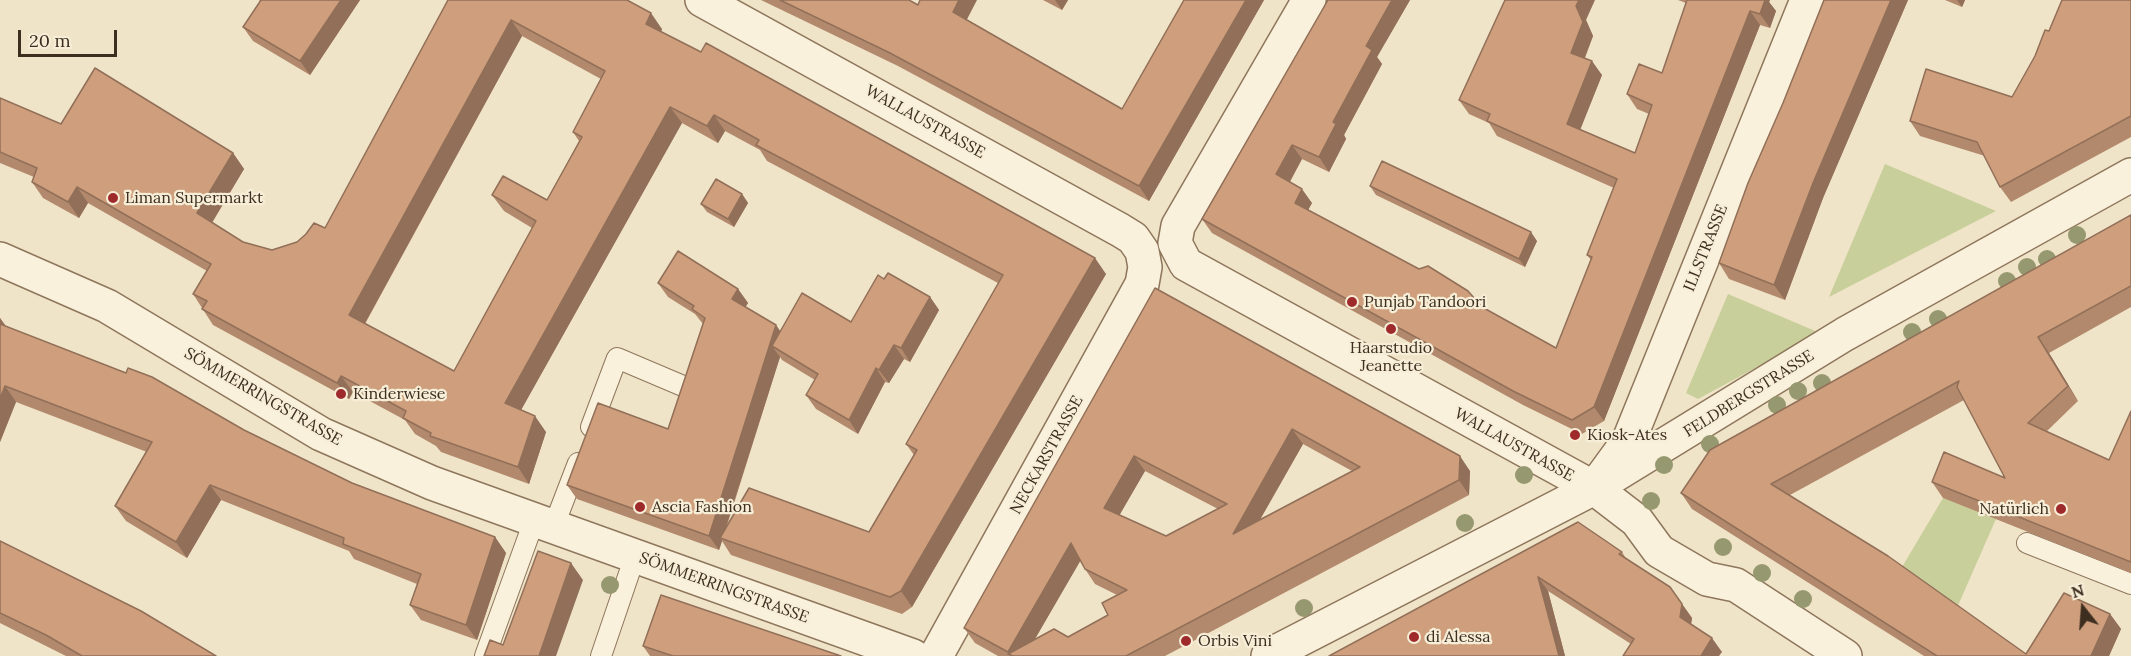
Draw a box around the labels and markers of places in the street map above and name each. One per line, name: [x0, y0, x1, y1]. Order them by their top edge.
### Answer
place label: Liman Supermarkt: [125, 188, 263, 208]
marker: Liman Supermarkt: [106, 191, 120, 205]
place label: Punjab Tandoori: [1364, 292, 1486, 312]
marker: Punjab Tandoori: [1345, 295, 1359, 309]
marker: Haarstudio Jeanette: [1384, 322, 1398, 336]
place label: Haarstudio Jeanette: [1350, 338, 1432, 376]
place label: Kinderwiese: [353, 384, 445, 404]
marker: Kinderwiese: [334, 387, 348, 401]
place label: Kiosk-Ates: [1587, 425, 1667, 445]
marker: Kiosk-Ates: [1568, 428, 1582, 442]
place label: Ascia Fashion: [652, 497, 752, 517]
place label: Natürlich: [1979, 499, 2049, 519]
marker: Ascia Fashion: [633, 500, 647, 514]
marker: Natürlich: [2054, 502, 2068, 516]
place label: di Alessa: [1426, 627, 1490, 647]
marker: di Alessa: [1407, 630, 1421, 644]
place label: Orbis Vini: [1198, 631, 1272, 651]
marker: Orbis Vini: [1179, 634, 1193, 648]

